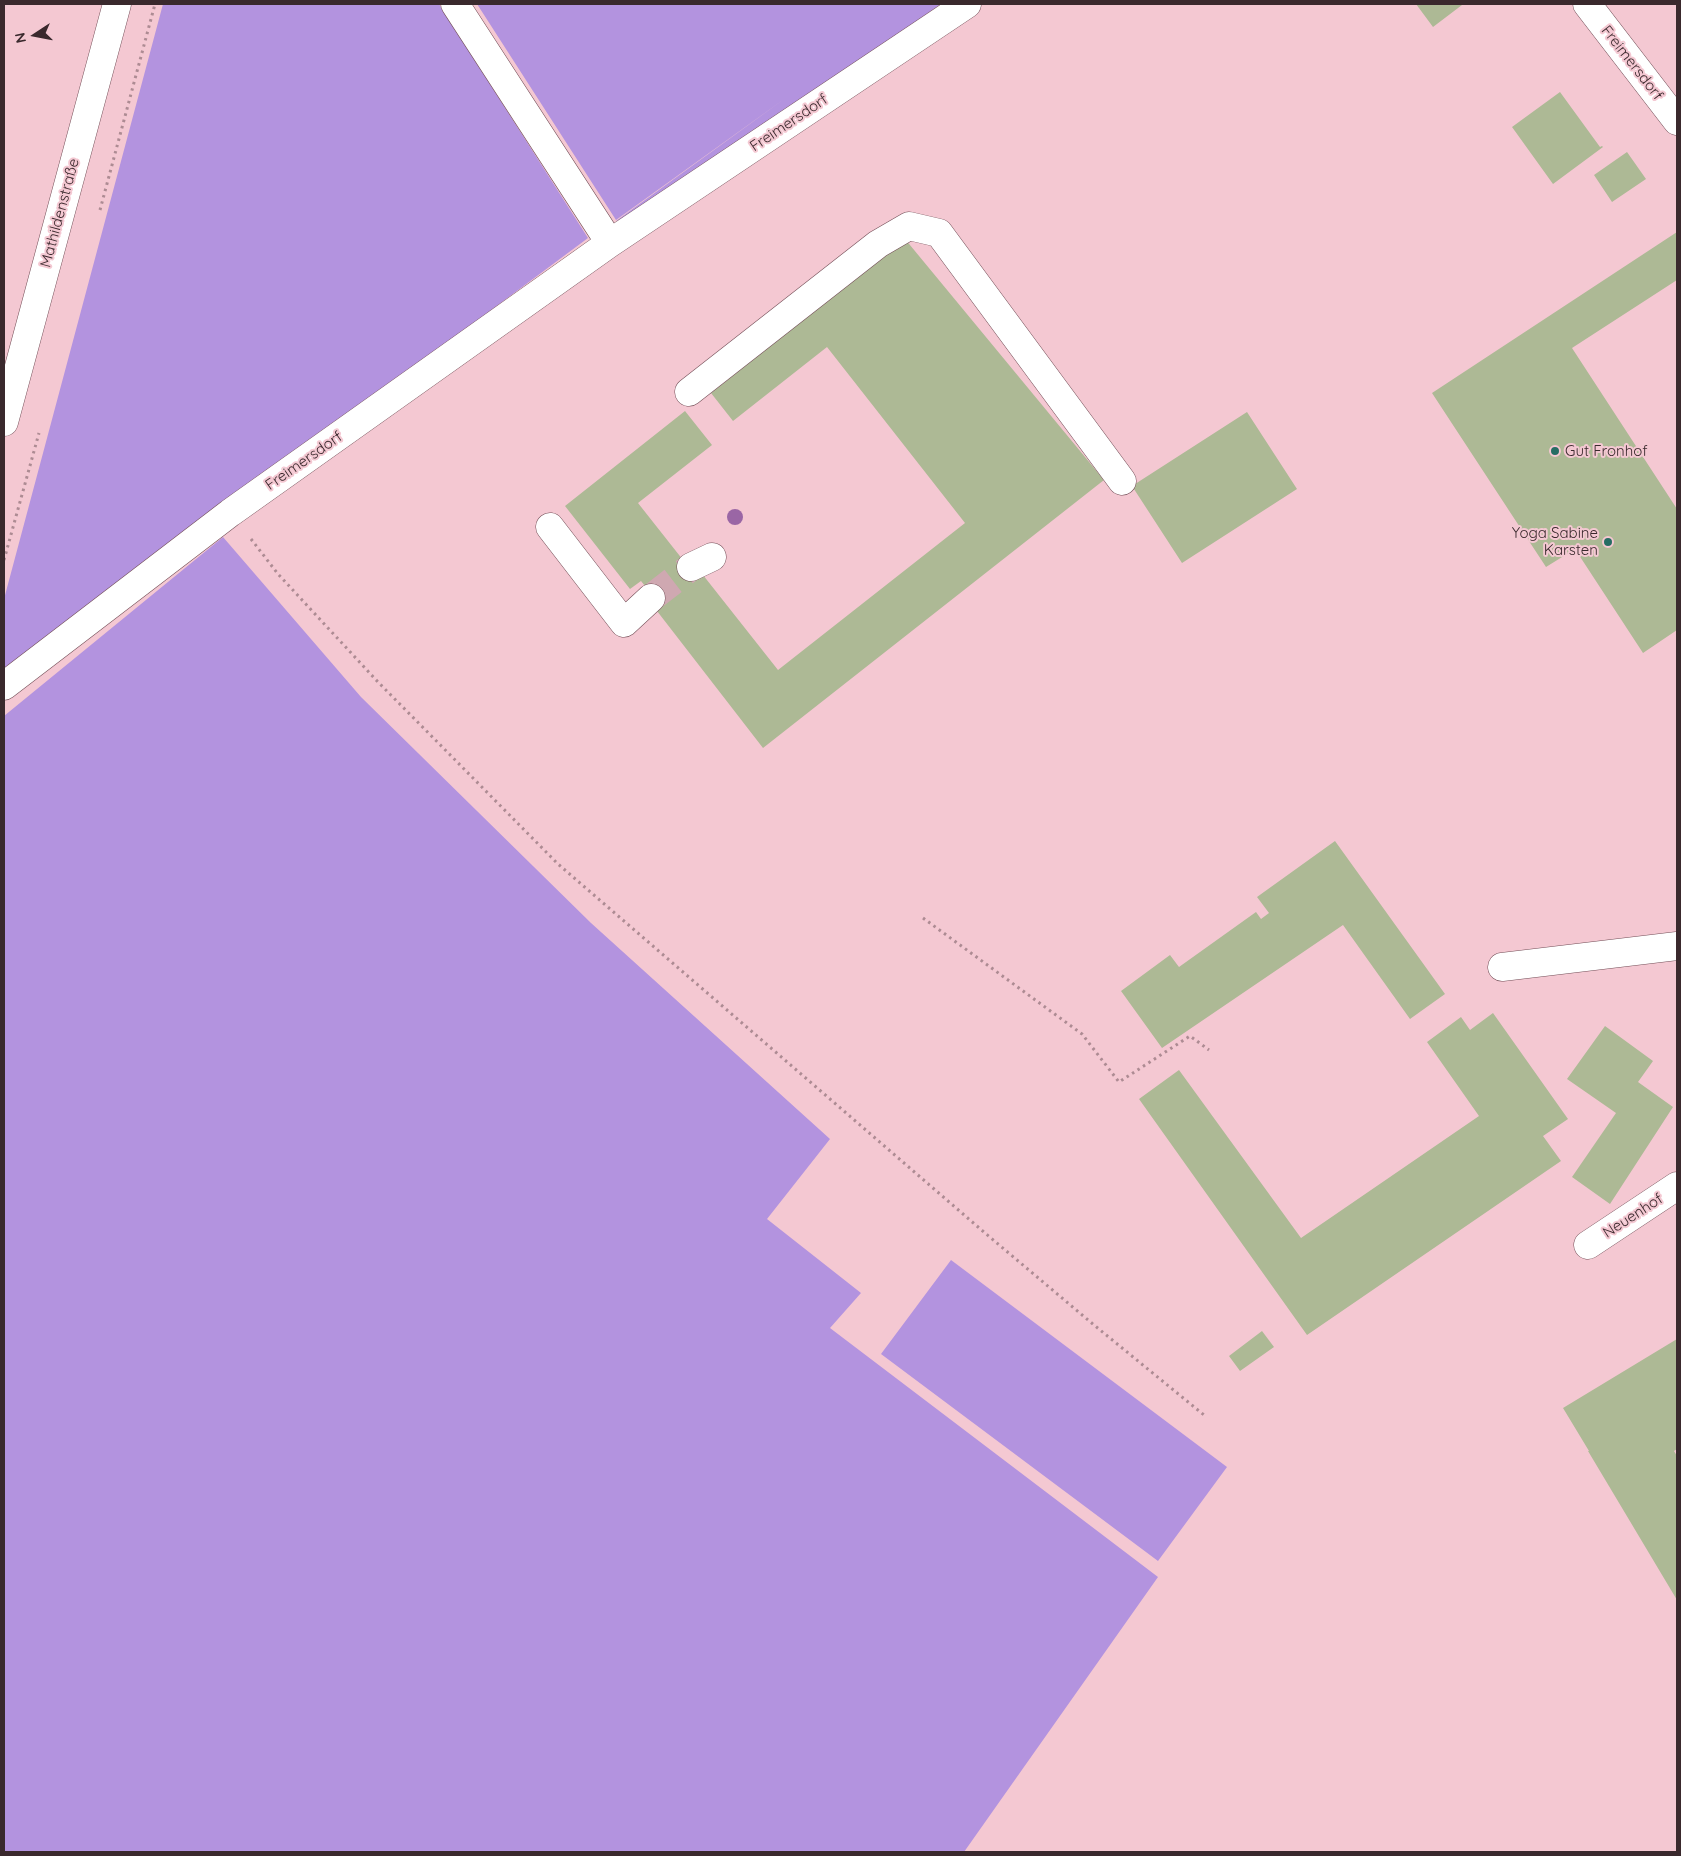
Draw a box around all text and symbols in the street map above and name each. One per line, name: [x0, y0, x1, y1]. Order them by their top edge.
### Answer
north arrow: [10, 10, 60, 60]
street label: Freimersdorf: [1597, 22, 1667, 104]
text: N: [10, 31, 30, 45]
street label: Freimersdorf: [747, 90, 831, 156]
street label: Mathildenstraße: [37, 156, 83, 270]
street label: Freimersdorf: [262, 428, 346, 494]
place label: Gut Fronhof: [1565, 442, 1648, 460]
marker: Gut Fronhof: [1549, 445, 1561, 457]
place label: Yoga Sabine Karsten: [1512, 524, 1598, 559]
marker: Yoga Sabine Karsten: [1602, 536, 1614, 548]
street label: Neuenhof: [1600, 1190, 1666, 1242]

